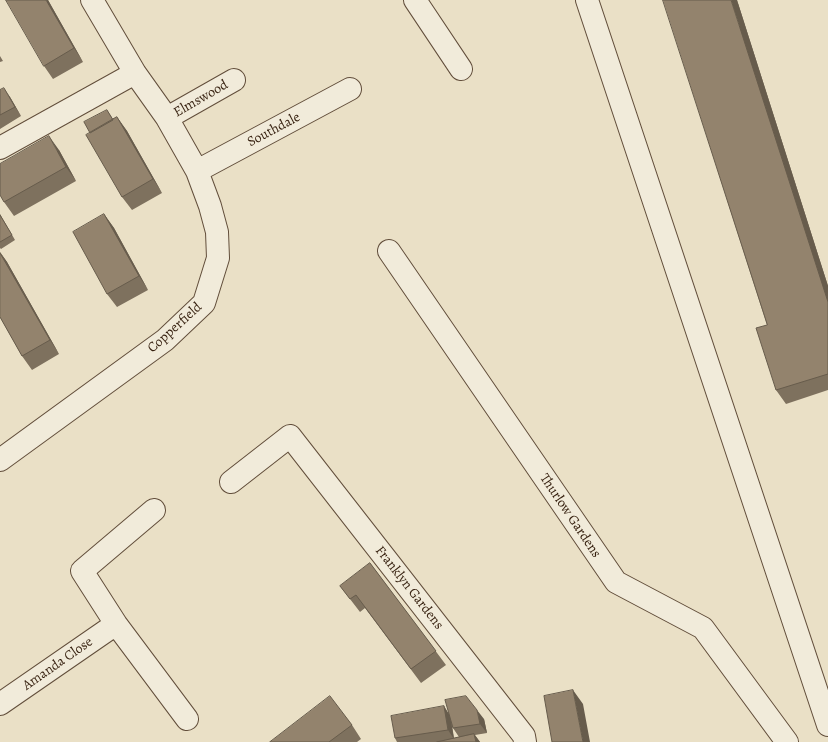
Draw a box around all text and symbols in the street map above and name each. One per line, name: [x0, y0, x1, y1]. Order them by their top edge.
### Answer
street label: Elmswood: [171, 77, 231, 121]
street label: Southdale: [245, 109, 303, 151]
street label: Copperfield: [144, 299, 206, 357]
street label: Thurlow Gardens: [536, 471, 604, 561]
street label: Franklyn Gardens: [371, 543, 447, 633]
street label: Amanda Close: [20, 634, 96, 694]

